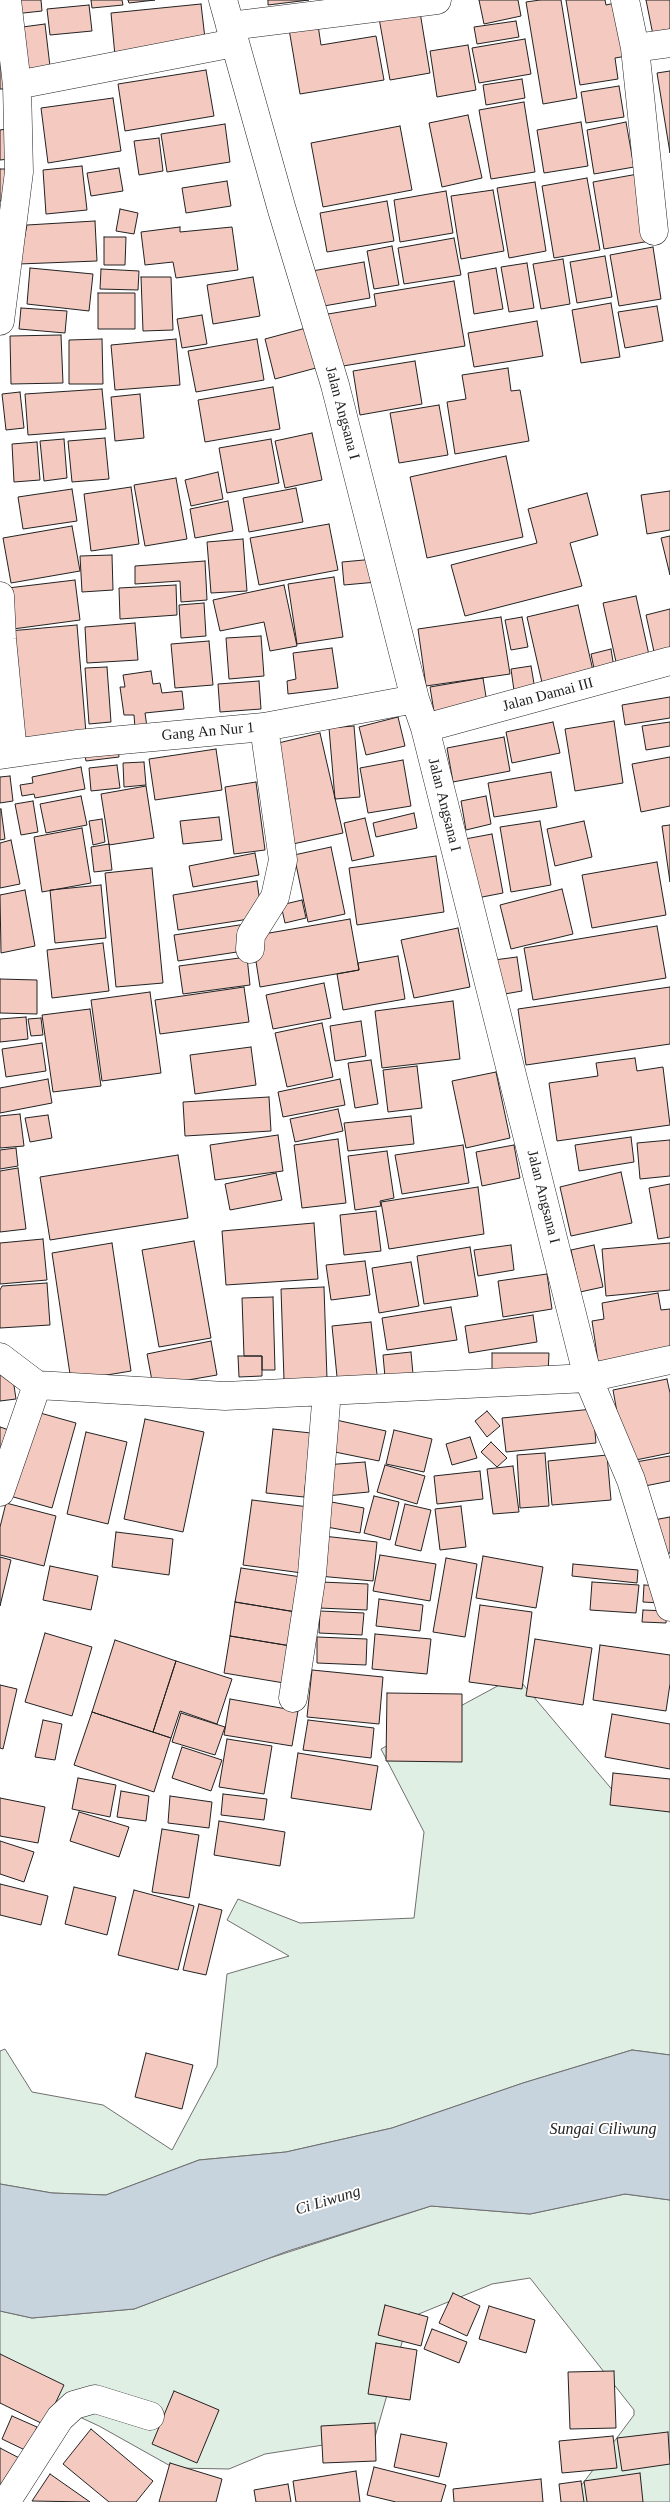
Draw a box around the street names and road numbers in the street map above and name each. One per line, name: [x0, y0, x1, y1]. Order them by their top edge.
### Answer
street label: Jalan Angsana I: [321, 364, 363, 462]
street label: Jalan Damai III: [501, 674, 595, 716]
street label: Gang An Nur 1: [161, 719, 255, 745]
street label: Jalan Angsana I: [424, 756, 464, 854]
street label: Jalan Angsana I: [523, 1148, 563, 1246]

